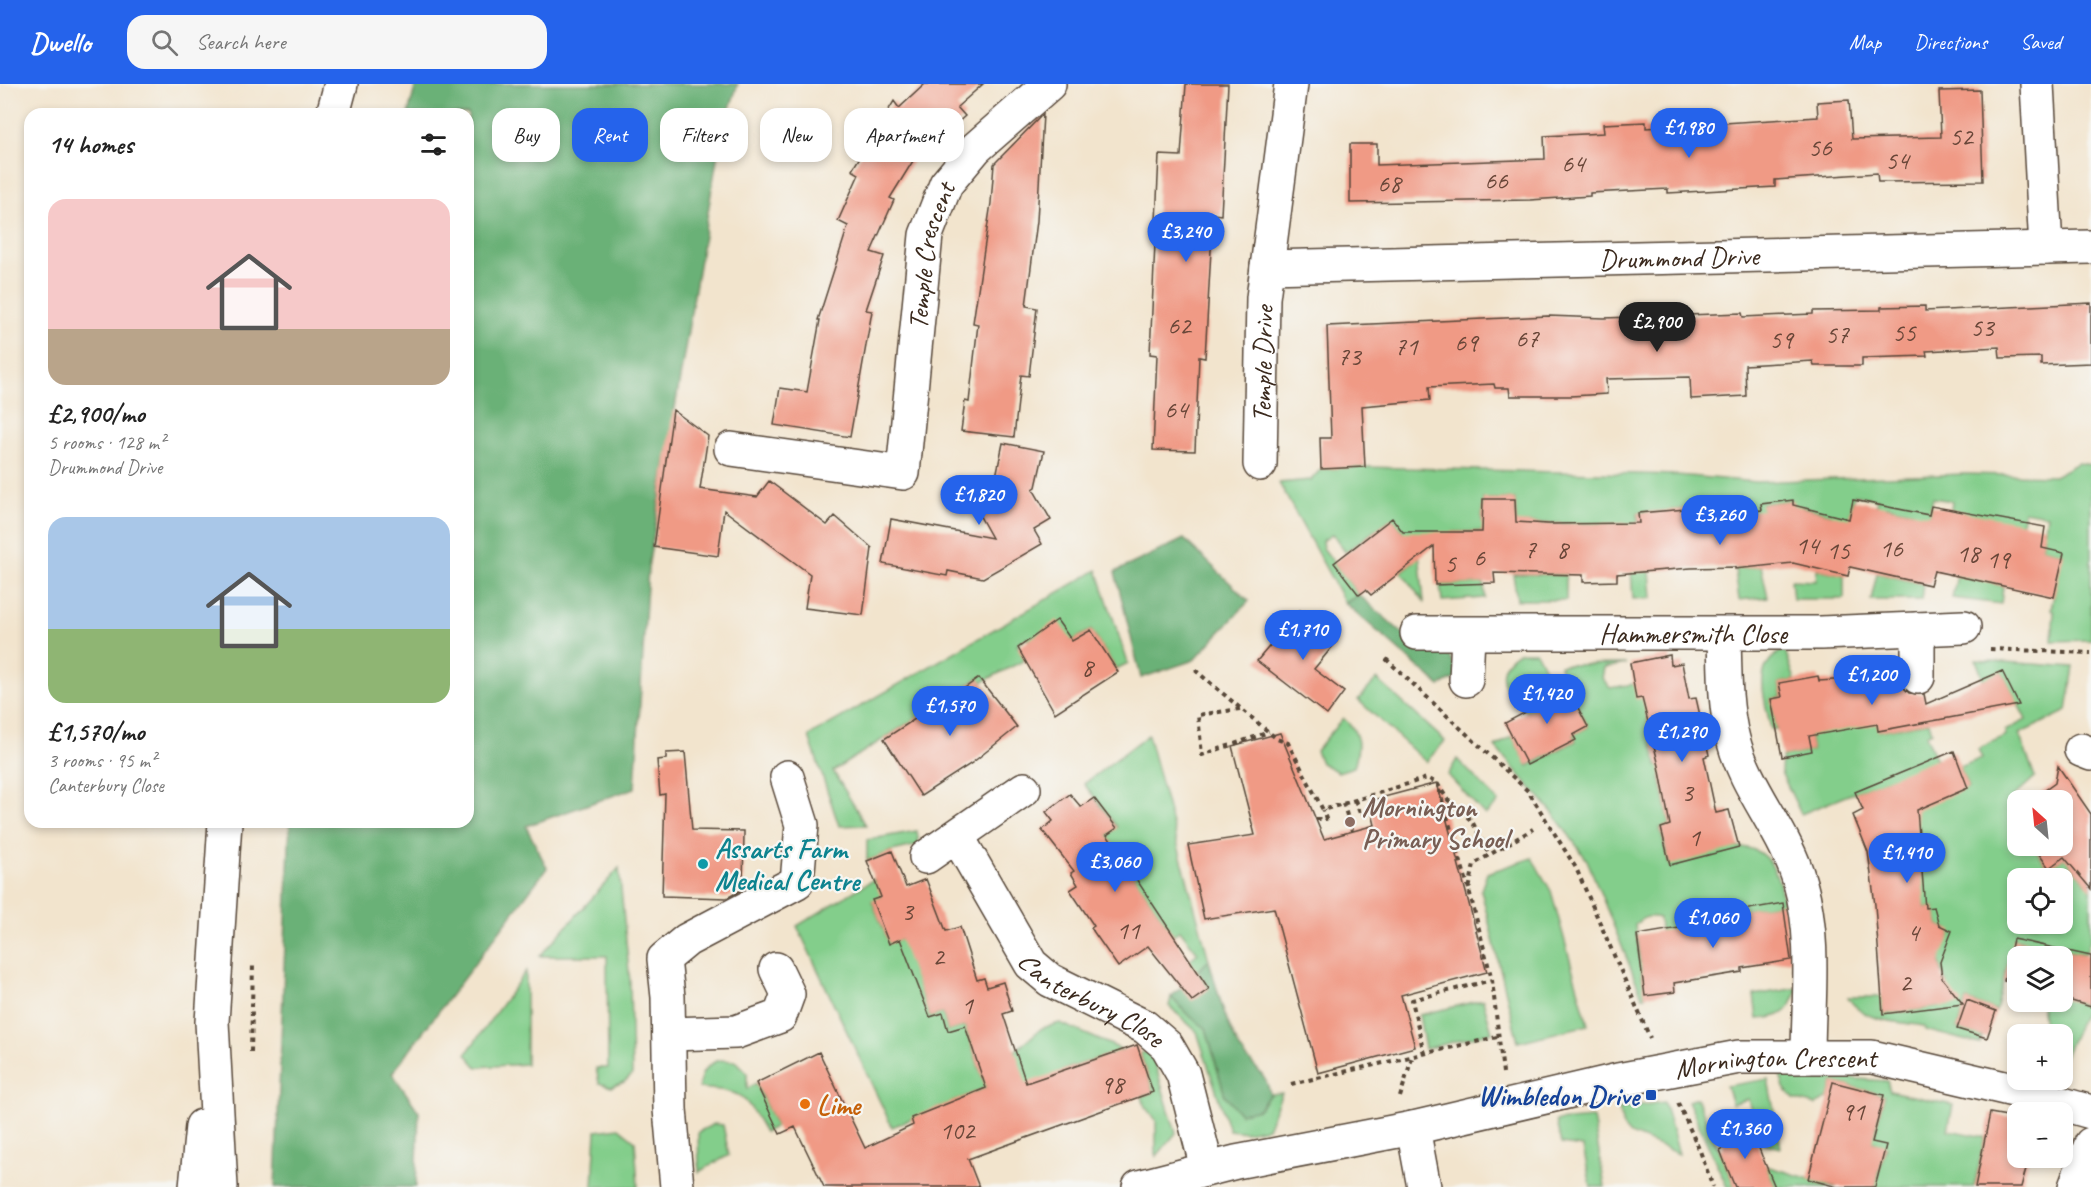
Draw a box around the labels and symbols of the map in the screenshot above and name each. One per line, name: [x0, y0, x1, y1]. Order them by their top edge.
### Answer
pin: £1,980: [1640, 108, 1738, 159]
house number: 52: [1949, 120, 1975, 153]
house number: 56: [1808, 131, 1833, 164]
house number: 54: [1885, 144, 1911, 177]
house number: 64: [1561, 147, 1587, 180]
house number: 66: [1484, 164, 1509, 197]
house number: 68: [1377, 167, 1403, 200]
street label: Temple Crescent: [899, 175, 963, 331]
pin: £3,240: [1137, 212, 1235, 263]
street label: Drummond Drive: [1598, 238, 1761, 276]
pin: £2,900: [1608, 302, 1706, 353]
street label: Temple Drive: [1243, 304, 1280, 423]
house number: 62: [1167, 309, 1193, 342]
house number: 53: [1970, 311, 1996, 344]
house number: 55: [1892, 316, 1917, 349]
house number: 57: [1825, 318, 1850, 351]
house number: 67: [1515, 322, 1540, 355]
house number: 59: [1769, 323, 1795, 356]
house number: 69: [1454, 326, 1480, 359]
house number: 71: [1394, 330, 1419, 363]
house number: 73: [1337, 340, 1363, 373]
house number: 64: [1164, 393, 1190, 426]
pin: £1,820: [930, 475, 1028, 526]
pin: £3,260: [1671, 495, 1769, 546]
house number: 14: [1795, 529, 1821, 562]
house number: 16: [1879, 532, 1904, 565]
house number: 7: [1524, 533, 1537, 566]
house number: 8: [1556, 533, 1570, 566]
house number: 15: [1826, 534, 1851, 567]
house number: 18: [1956, 537, 1982, 570]
house number: 6: [1473, 541, 1486, 574]
house number: 19: [1986, 543, 2012, 576]
house number: 5: [1444, 547, 1457, 580]
pin: £1,710: [1254, 610, 1352, 661]
street label: Hammersmith Close: [1599, 616, 1789, 651]
house number: 8: [1081, 651, 1095, 684]
pin: £1,200: [1823, 655, 1921, 706]
pin: £1,420: [1498, 674, 1596, 725]
pin: £1,570: [901, 686, 999, 737]
pin: £1,290: [1633, 712, 1731, 763]
house number: 3: [1681, 776, 1695, 809]
place label: Mornington Primary School: [1362, 789, 1514, 856]
north arrow: [2007, 790, 2073, 856]
marker: Mornington Primary School: [1343, 815, 1357, 829]
house number: 1: [1688, 821, 1701, 854]
place label: Assarts Farm Medical Centre: [715, 831, 862, 898]
pin: £1,410: [1858, 833, 1956, 884]
pin: £3,060: [1066, 842, 1164, 893]
marker: Assarts Farm Medical Centre: [696, 857, 710, 871]
house number: 3: [901, 895, 915, 928]
pin: £1,060: [1664, 898, 1762, 949]
house number: 11: [1116, 914, 1141, 947]
house number: 4: [1907, 916, 1921, 949]
house number: 2: [932, 940, 946, 973]
street label: Canterbury Close: [1011, 947, 1174, 1055]
house number: 2: [1899, 966, 1913, 999]
house number: 1: [961, 989, 974, 1022]
street label: Mornington Crescent: [1671, 1039, 1879, 1086]
house number: 98: [1100, 1068, 1126, 1101]
place label: Wimbledon Drive: [1478, 1078, 1642, 1113]
place label: Lime: [817, 1087, 863, 1122]
marker: Wimbledon Drive: [1644, 1088, 1658, 1102]
house number: 91: [1841, 1095, 1866, 1128]
marker: Lime: [798, 1097, 812, 1111]
pin: £1,360: [1696, 1109, 1794, 1160]
house number: 102: [939, 1114, 977, 1147]

